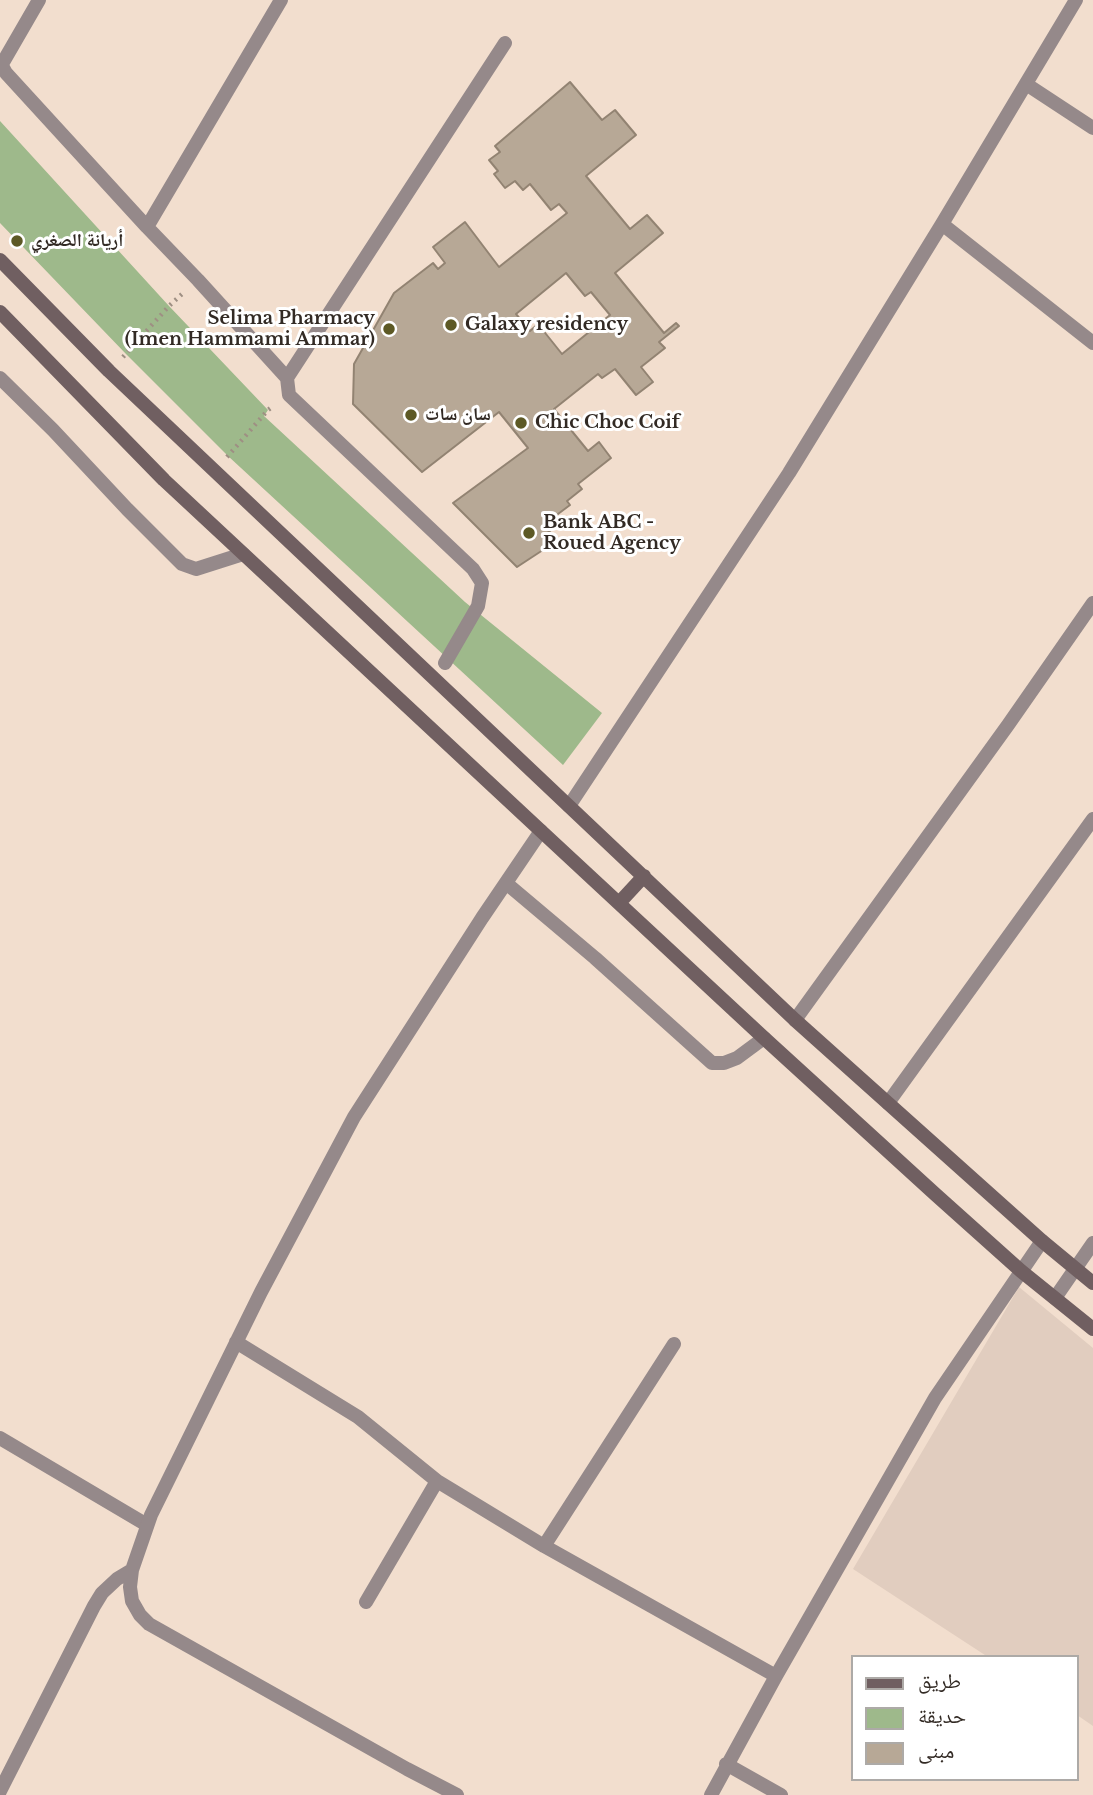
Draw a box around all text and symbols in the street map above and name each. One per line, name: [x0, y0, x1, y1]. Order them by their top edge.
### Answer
place label: أريانة الصغري: [31, 230, 123, 252]
marker: أريانة الصغري: [9, 233, 25, 249]
place label: Selima Pharmacy (Imen Hammami Ammar): [125, 308, 375, 350]
place label: Galaxy residency: [465, 314, 628, 336]
marker: Galaxy residency: [443, 317, 459, 333]
marker: Selima Pharmacy (Imen Hammami Ammar): [381, 321, 397, 337]
place label: سان سات: [425, 404, 491, 426]
marker: سان سات: [403, 407, 419, 423]
place label: Chic Choc Coif: [535, 412, 680, 434]
marker: Chic Choc Coif: [513, 415, 529, 431]
place label: Bank ABC - Roued Agency: [543, 512, 681, 554]
marker: Bank ABC - Roued Agency: [521, 525, 537, 541]
legend: [852, 1655, 1079, 1781]
text: طريق: [918, 1668, 961, 1694]
text: حديقة: [918, 1703, 966, 1729]
text: مبنى: [918, 1738, 954, 1764]

